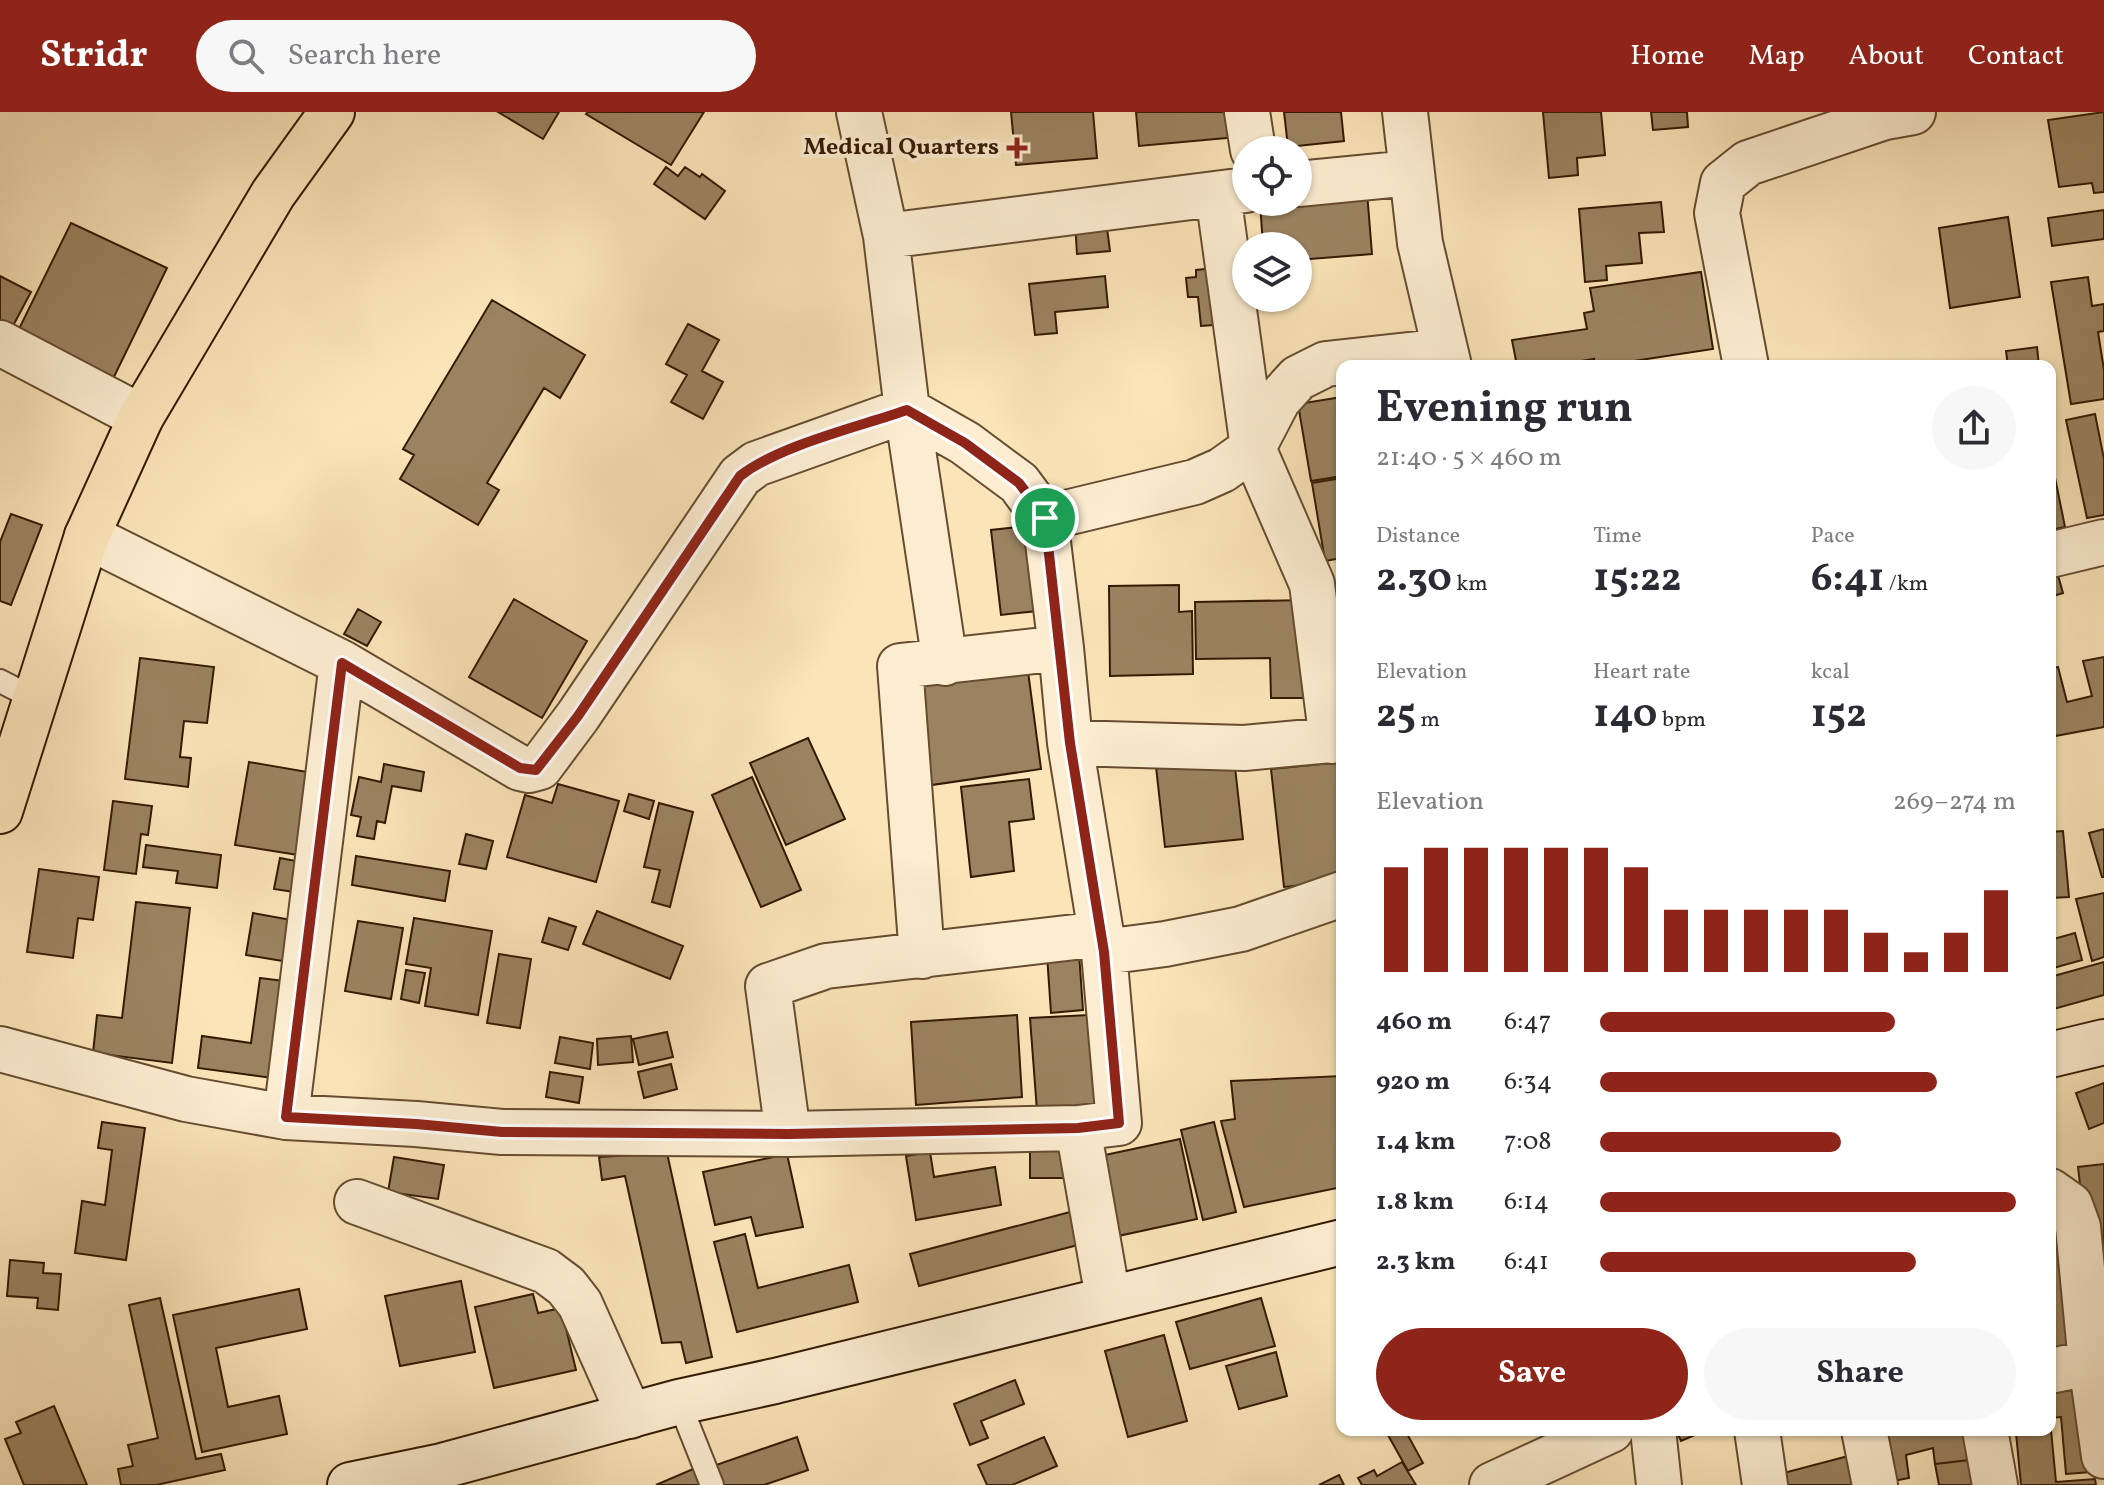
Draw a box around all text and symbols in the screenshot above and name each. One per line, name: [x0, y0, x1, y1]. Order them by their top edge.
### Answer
search box: [196, 20, 756, 92]
text: Stridr: [40, 30, 148, 83]
icon: search: [224, 34, 268, 78]
text: Search here: [288, 35, 441, 77]
text: Home: [1630, 37, 1704, 76]
text: Map: [1748, 37, 1804, 76]
text: About: [1848, 37, 1924, 76]
text: Contact: [1968, 37, 2064, 76]
place label: Medical Quarters: [803, 131, 999, 165]
map controls: [1232, 136, 1312, 312]
button: locate: [1232, 136, 1312, 216]
marker: Medical Quarters: [1006, 137, 1028, 159]
button: layers: [1232, 232, 1312, 312]
text: Evening run: [1376, 379, 1633, 440]
button: share: [1932, 386, 2016, 470]
text: 21:40 · 5 × 460 m: [1376, 440, 1562, 476]
pin: [1011, 484, 1079, 552]
icon: arrive: [1023, 496, 1067, 540]
text: Distance: [1376, 521, 1460, 552]
text: Time: [1593, 521, 1642, 552]
text: Pace: [1811, 521, 1855, 552]
text: 2.30: [1376, 552, 1452, 608]
text: 15:22: [1593, 552, 1682, 608]
text: 6:41: [1811, 552, 1884, 608]
text: km: [1452, 569, 1488, 600]
text: /km: [1884, 569, 1928, 600]
text: Elevation: [1376, 657, 1467, 688]
text: Heart rate: [1593, 657, 1690, 688]
text: kcal: [1811, 657, 1850, 688]
text: 25: [1376, 688, 1416, 744]
text: 140: [1593, 688, 1658, 744]
text: 152: [1811, 688, 1867, 744]
text: m: [1416, 705, 1440, 736]
text: bpm: [1658, 705, 1706, 736]
text: Elevation: [1376, 784, 1484, 820]
text: 269–274 m: [1893, 784, 2016, 820]
text: 460 m: [1376, 1004, 1452, 1040]
text: 6:47: [1504, 1004, 1551, 1040]
text: 920 m: [1376, 1064, 1450, 1100]
text: 6:34: [1504, 1064, 1552, 1100]
text: 1.4 km: [1376, 1124, 1456, 1160]
text: 7:08: [1504, 1124, 1552, 1160]
text: 1.8 km: [1376, 1184, 1454, 1220]
text: 6:14: [1504, 1184, 1549, 1220]
text: 2.3 km: [1376, 1244, 1456, 1280]
text: 6:41: [1504, 1244, 1549, 1280]
button: Save: [1376, 1328, 1688, 1420]
button: Share: [1704, 1328, 2016, 1420]

